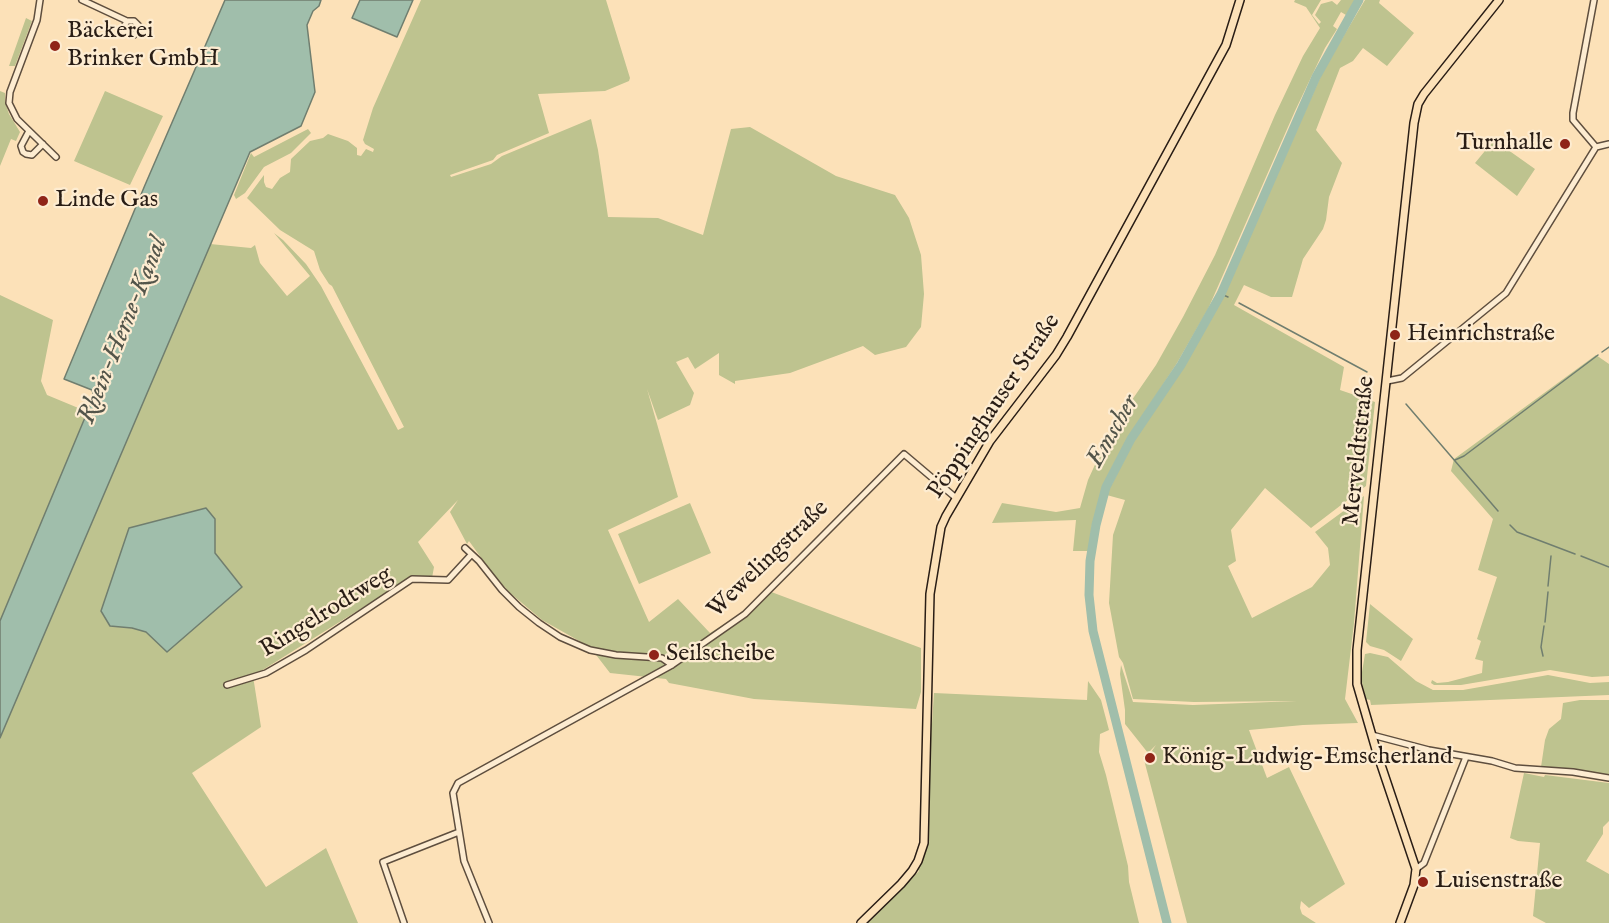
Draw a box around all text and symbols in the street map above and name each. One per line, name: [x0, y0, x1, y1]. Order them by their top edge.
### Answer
place label: Bäckerei Brinker GmbH: [67, 18, 219, 74]
marker: Bäckerei Brinker GmbH: [48, 39, 62, 53]
place label: Turnhalle: [1456, 130, 1553, 158]
marker: Turnhalle: [1558, 137, 1572, 151]
place label: Linde Gas: [55, 187, 158, 215]
marker: Linde Gas: [36, 194, 50, 208]
water label: Rhein-Herne-Kanal: [72, 233, 176, 429]
street label: Pöppinghauser Straße: [922, 309, 1068, 505]
place label: Heinrichstraße: [1407, 321, 1555, 349]
marker: Heinrichstraße: [1388, 328, 1402, 342]
street label: Merveldtstraße: [1338, 375, 1382, 527]
water label: Emscher: [1081, 390, 1147, 474]
street label: Wewelingstraße: [702, 495, 836, 625]
street label: Ringelrodtweg: [256, 561, 398, 665]
place label: Seilscheibe: [666, 641, 775, 669]
marker: Seilscheibe: [647, 648, 661, 662]
place label: König-Ludwig-Emscherland: [1162, 744, 1453, 772]
marker: König-Ludwig-Emscherland: [1143, 751, 1157, 765]
place label: Luisenstraße: [1435, 868, 1562, 896]
marker: Luisenstraße: [1416, 875, 1430, 889]

